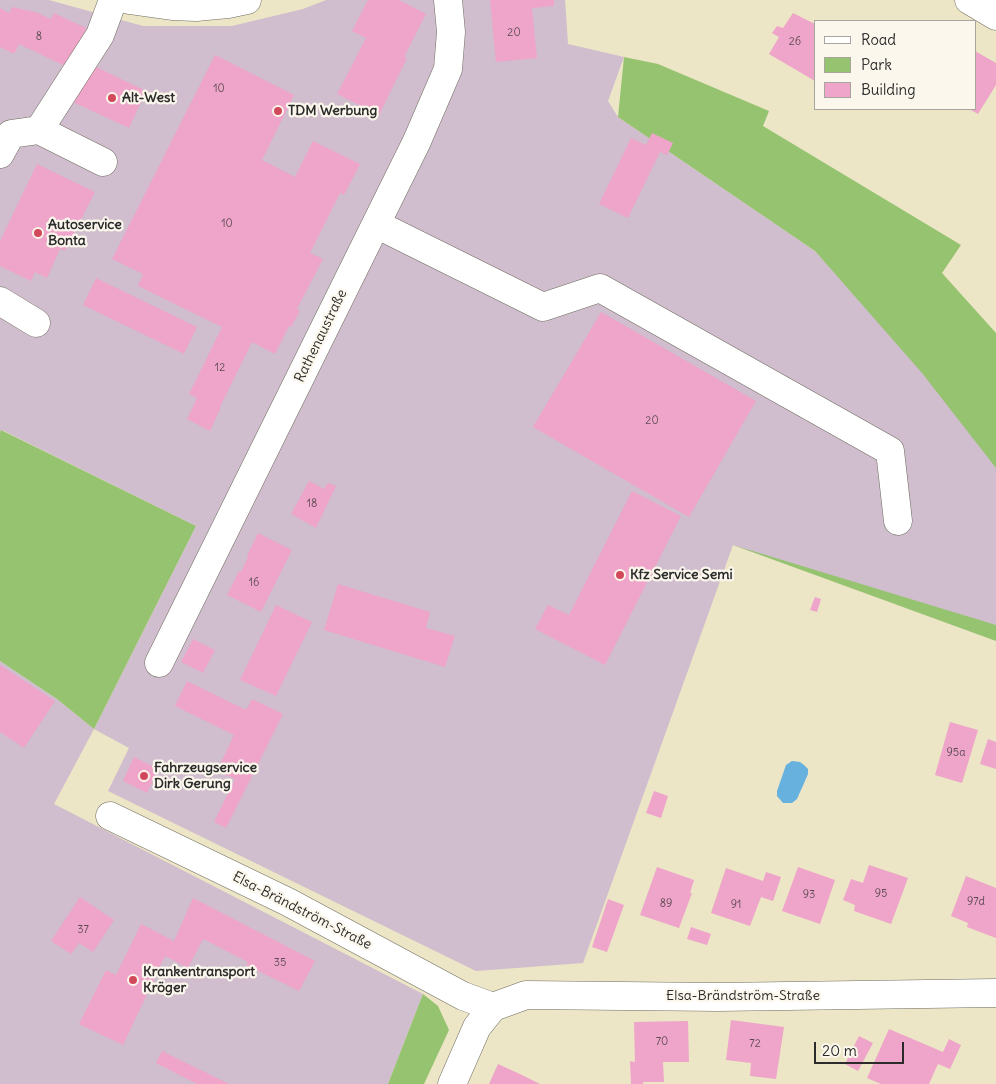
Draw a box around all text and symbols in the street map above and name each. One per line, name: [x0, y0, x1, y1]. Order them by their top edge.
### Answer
legend: [814, 20, 976, 110]
house number: 20: [507, 26, 521, 40]
house number: 8: [36, 30, 42, 44]
text: Road: [861, 30, 896, 49]
house number: 26: [789, 35, 801, 49]
text: Park: [861, 55, 892, 74]
text: Building: [861, 80, 916, 99]
house number: 10: [213, 82, 225, 96]
place label: Alt-West: [122, 90, 175, 106]
marker: Alt-West: [106, 92, 118, 104]
place label: TDM Werbung: [288, 103, 377, 119]
marker: TDM Werbung: [272, 105, 284, 117]
place label: Autoservice Bonta: [48, 217, 122, 250]
house number: 10: [221, 217, 233, 231]
marker: Autoservice Bonta: [32, 227, 44, 239]
street label: Rathenaustraße: [291, 287, 351, 385]
house number: 12: [215, 361, 225, 375]
house number: 20: [645, 414, 659, 428]
house number: 18: [307, 497, 317, 511]
place label: Kfz Service Semi: [630, 567, 733, 583]
marker: Kfz Service Semi: [614, 569, 626, 581]
house number: 16: [249, 576, 259, 590]
house number: 95a: [947, 746, 965, 760]
place label: Fahrzeugservice Dirk Gerung: [154, 760, 257, 792]
marker: Fahrzeugservice Dirk Gerung: [138, 770, 150, 782]
street label: Elsa-Brändström-Straße: [230, 869, 374, 953]
house number: 95: [875, 887, 887, 901]
house number: 93: [803, 888, 815, 902]
house number: 97d: [967, 895, 985, 909]
house number: 89: [660, 897, 672, 911]
house number: 91: [731, 898, 741, 912]
house number: 37: [77, 923, 89, 937]
house number: 35: [274, 956, 286, 970]
place label: Krankentransport Kröger: [143, 964, 255, 996]
marker: Krankentransport Kröger: [127, 974, 139, 986]
street label: Elsa-Brändström-Straße: [666, 988, 820, 1004]
scale bar: [816, 1032, 906, 1064]
house number: 70: [656, 1035, 668, 1049]
house number: 72: [749, 1037, 761, 1051]
text: 20 m: [822, 1041, 857, 1060]

